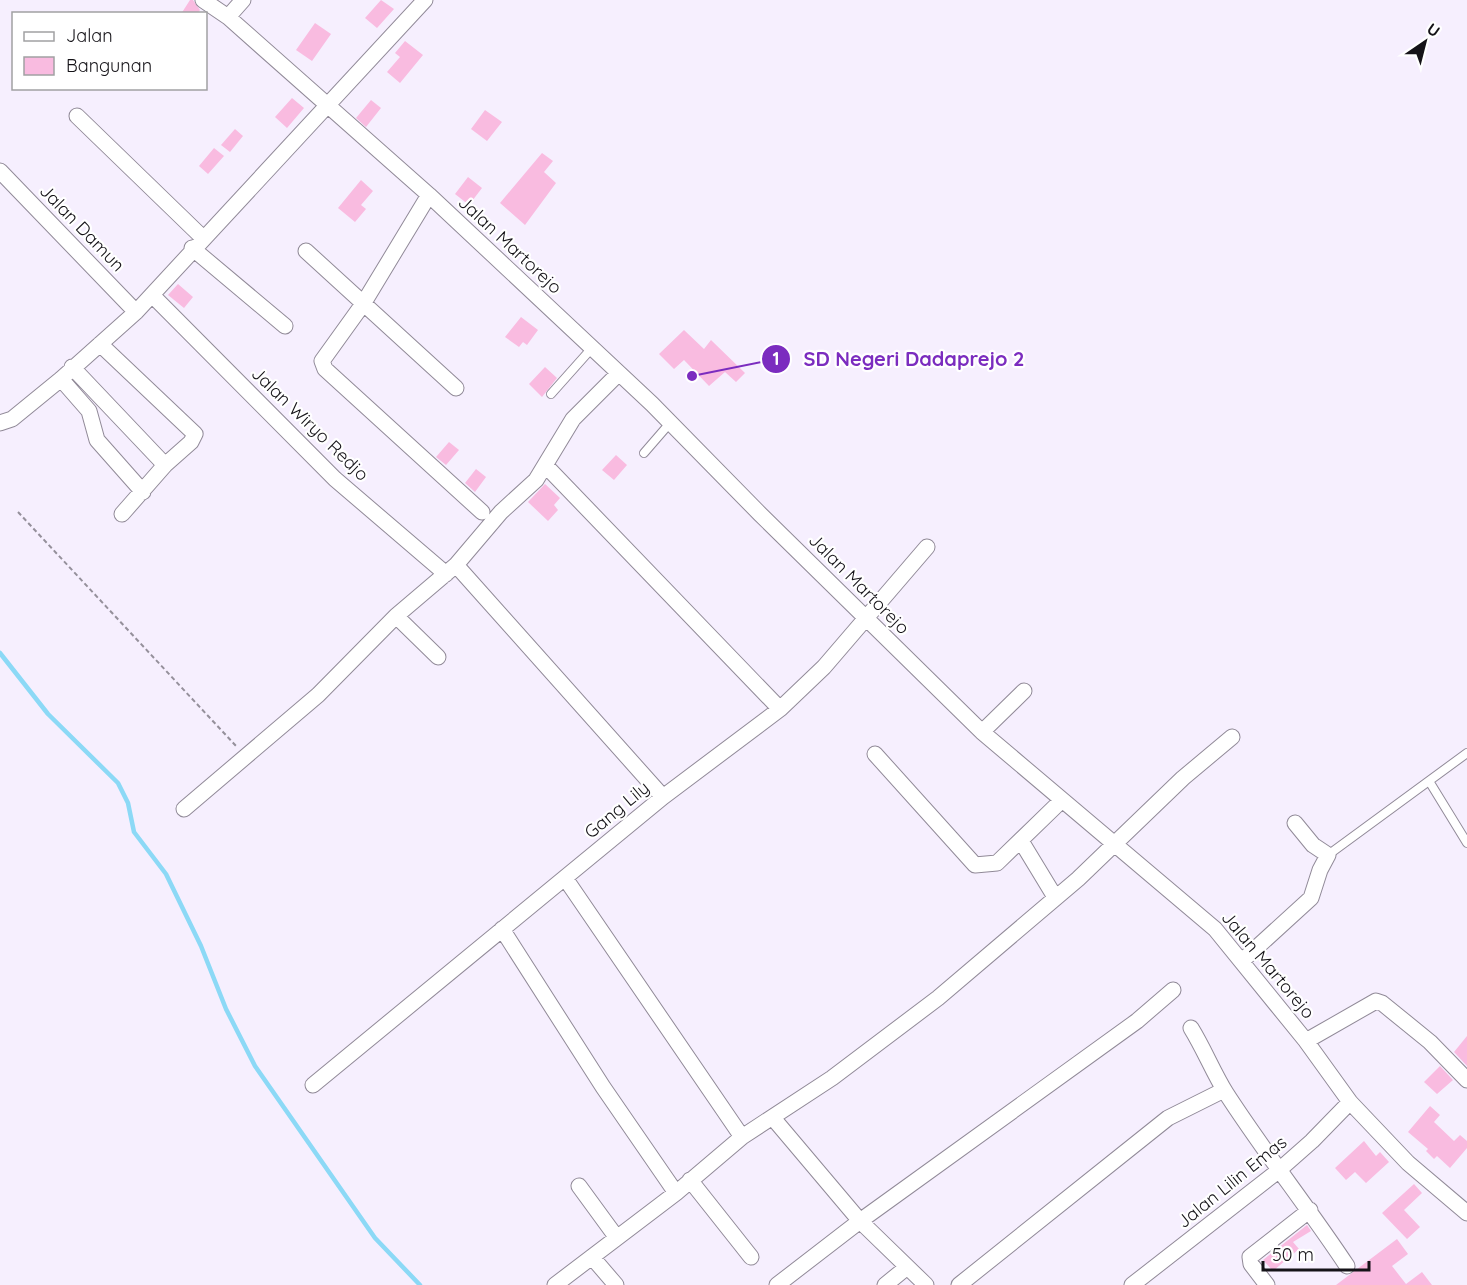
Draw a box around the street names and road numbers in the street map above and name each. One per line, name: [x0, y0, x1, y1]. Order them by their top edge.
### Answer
street label: Jalan Damun: [35, 179, 130, 276]
street label: Jalan Martorejo: [454, 191, 567, 299]
street label: Jalan Wiryo Redjo: [247, 362, 374, 486]
street label: Jalan Martorejo: [804, 528, 915, 639]
street label: Gang Lily: [580, 776, 654, 843]
street label: Jalan Martorejo: [1217, 906, 1320, 1023]
street label: Jalan Lilin Emas: [1172, 1130, 1291, 1233]

